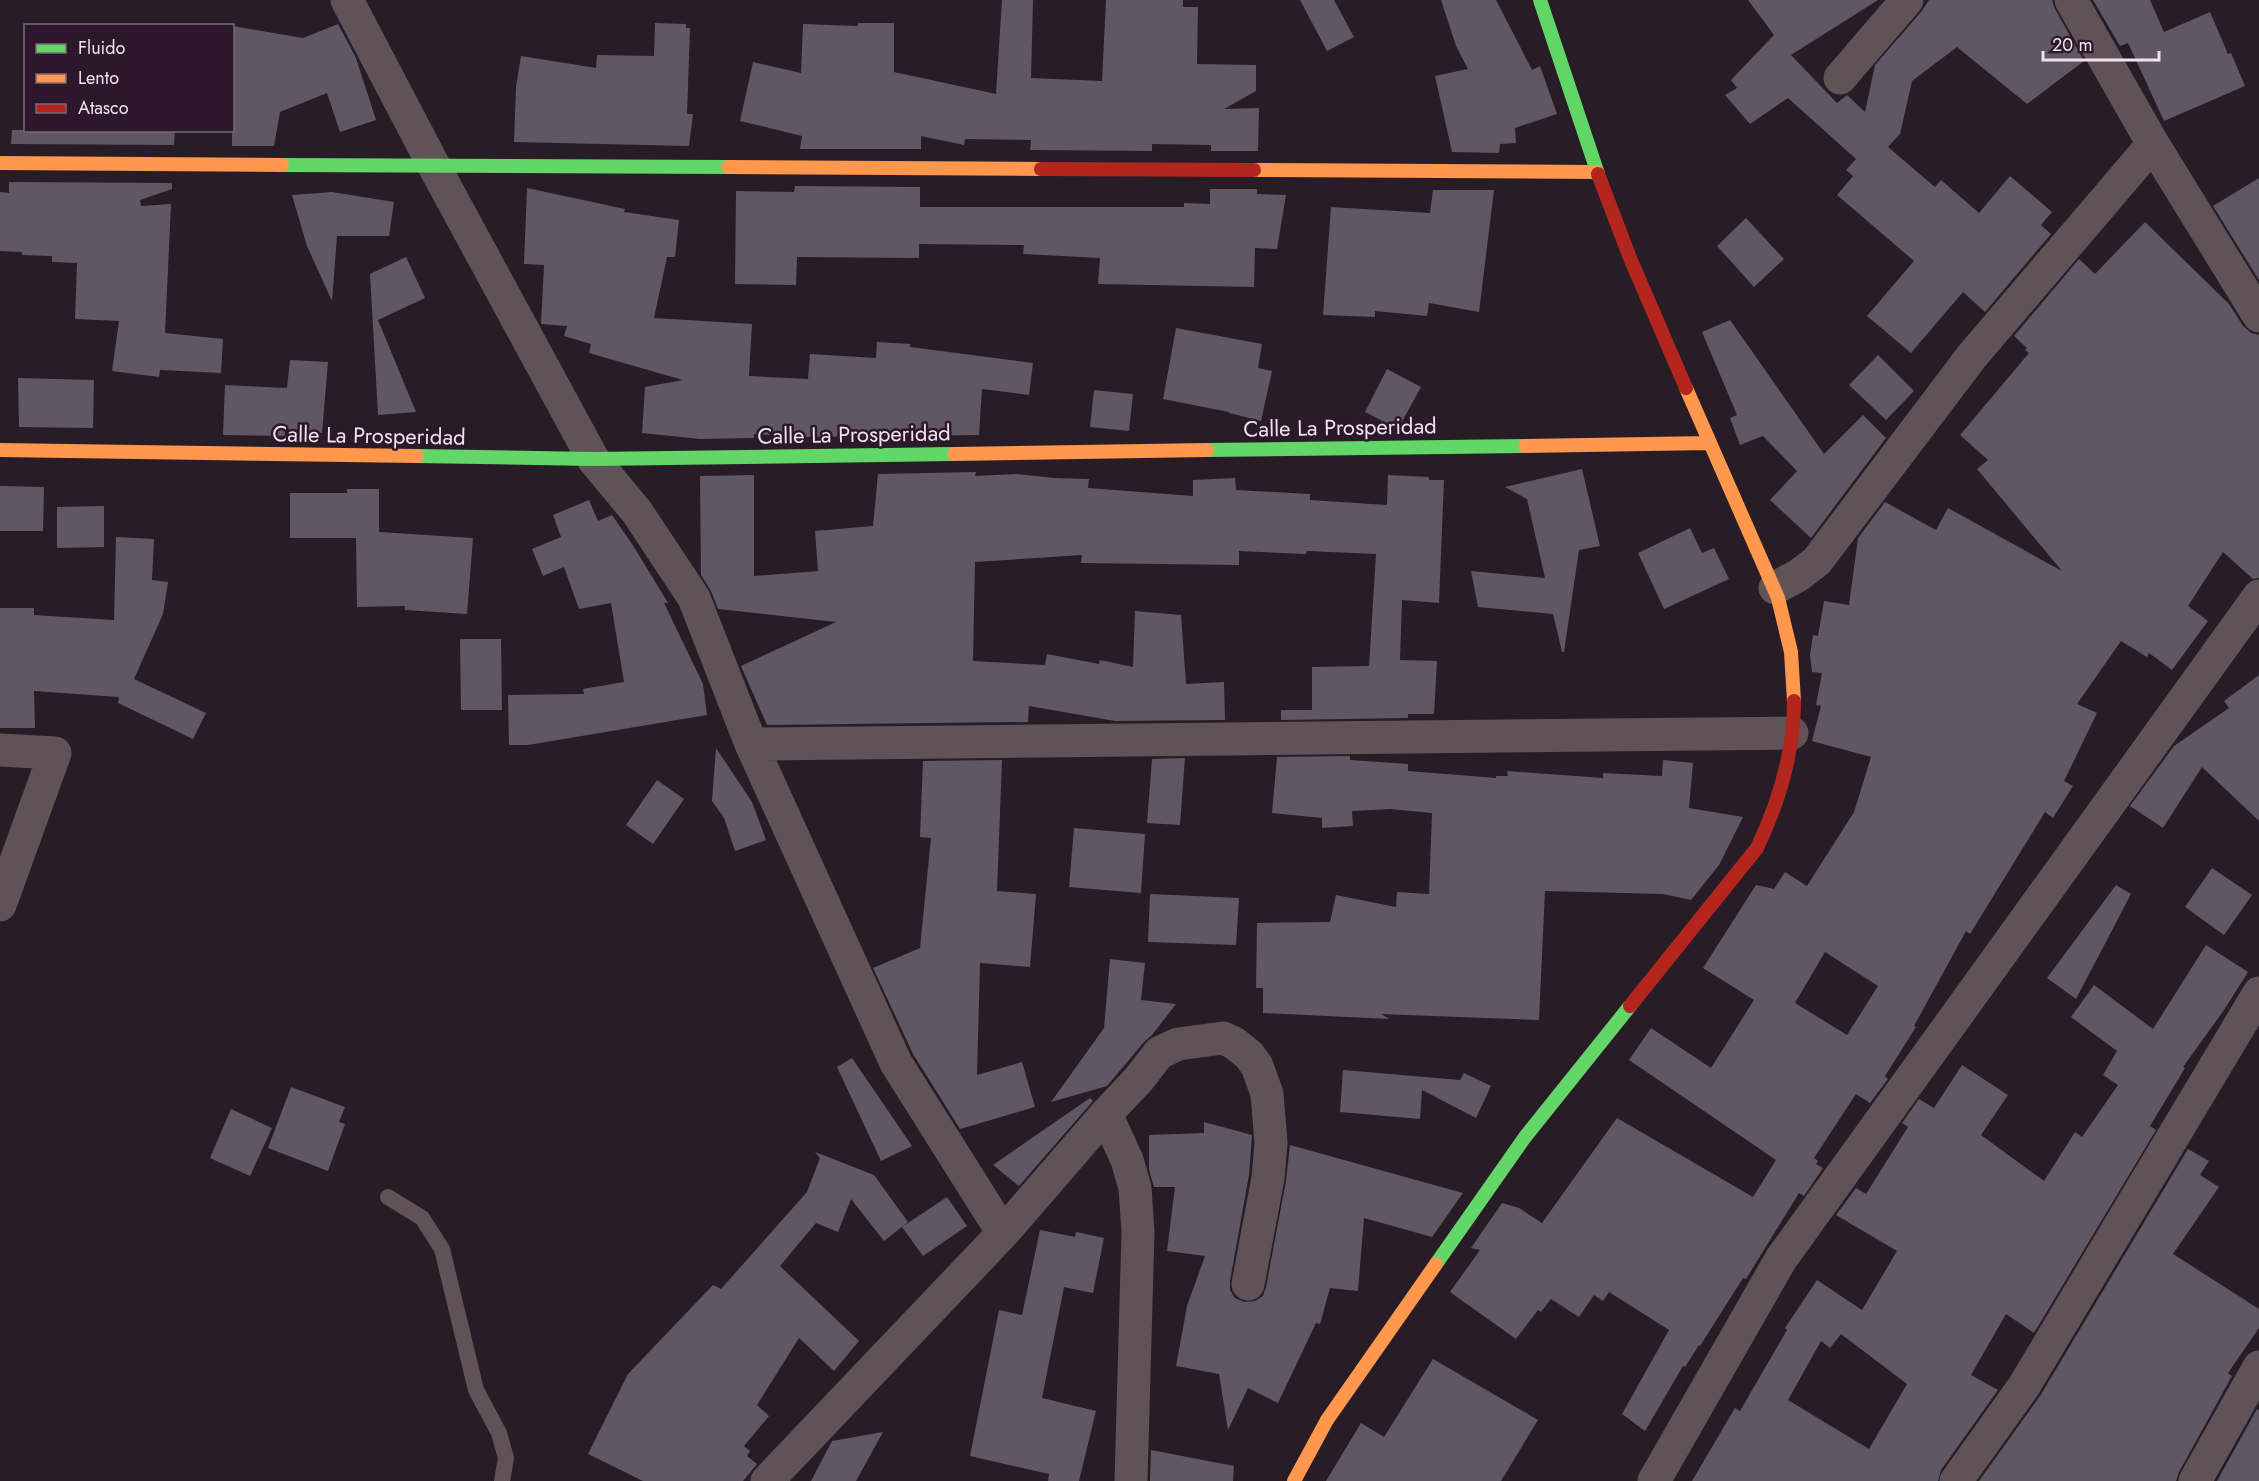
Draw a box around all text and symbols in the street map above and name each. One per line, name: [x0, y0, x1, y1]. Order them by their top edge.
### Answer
legend: [24, 24, 234, 132]
scale bar: [2043, 24, 2158, 62]
text: 20 m: [2052, 32, 2092, 58]
text: Fluido: [78, 35, 126, 61]
text: Lento: [78, 65, 119, 91]
text: Atasco: [78, 95, 129, 121]
street label: Calle La Prosperidad: [1243, 409, 1437, 445]
street label: Calle La Prosperidad: [757, 416, 951, 452]
street label: Calle La Prosperidad: [272, 417, 466, 453]

